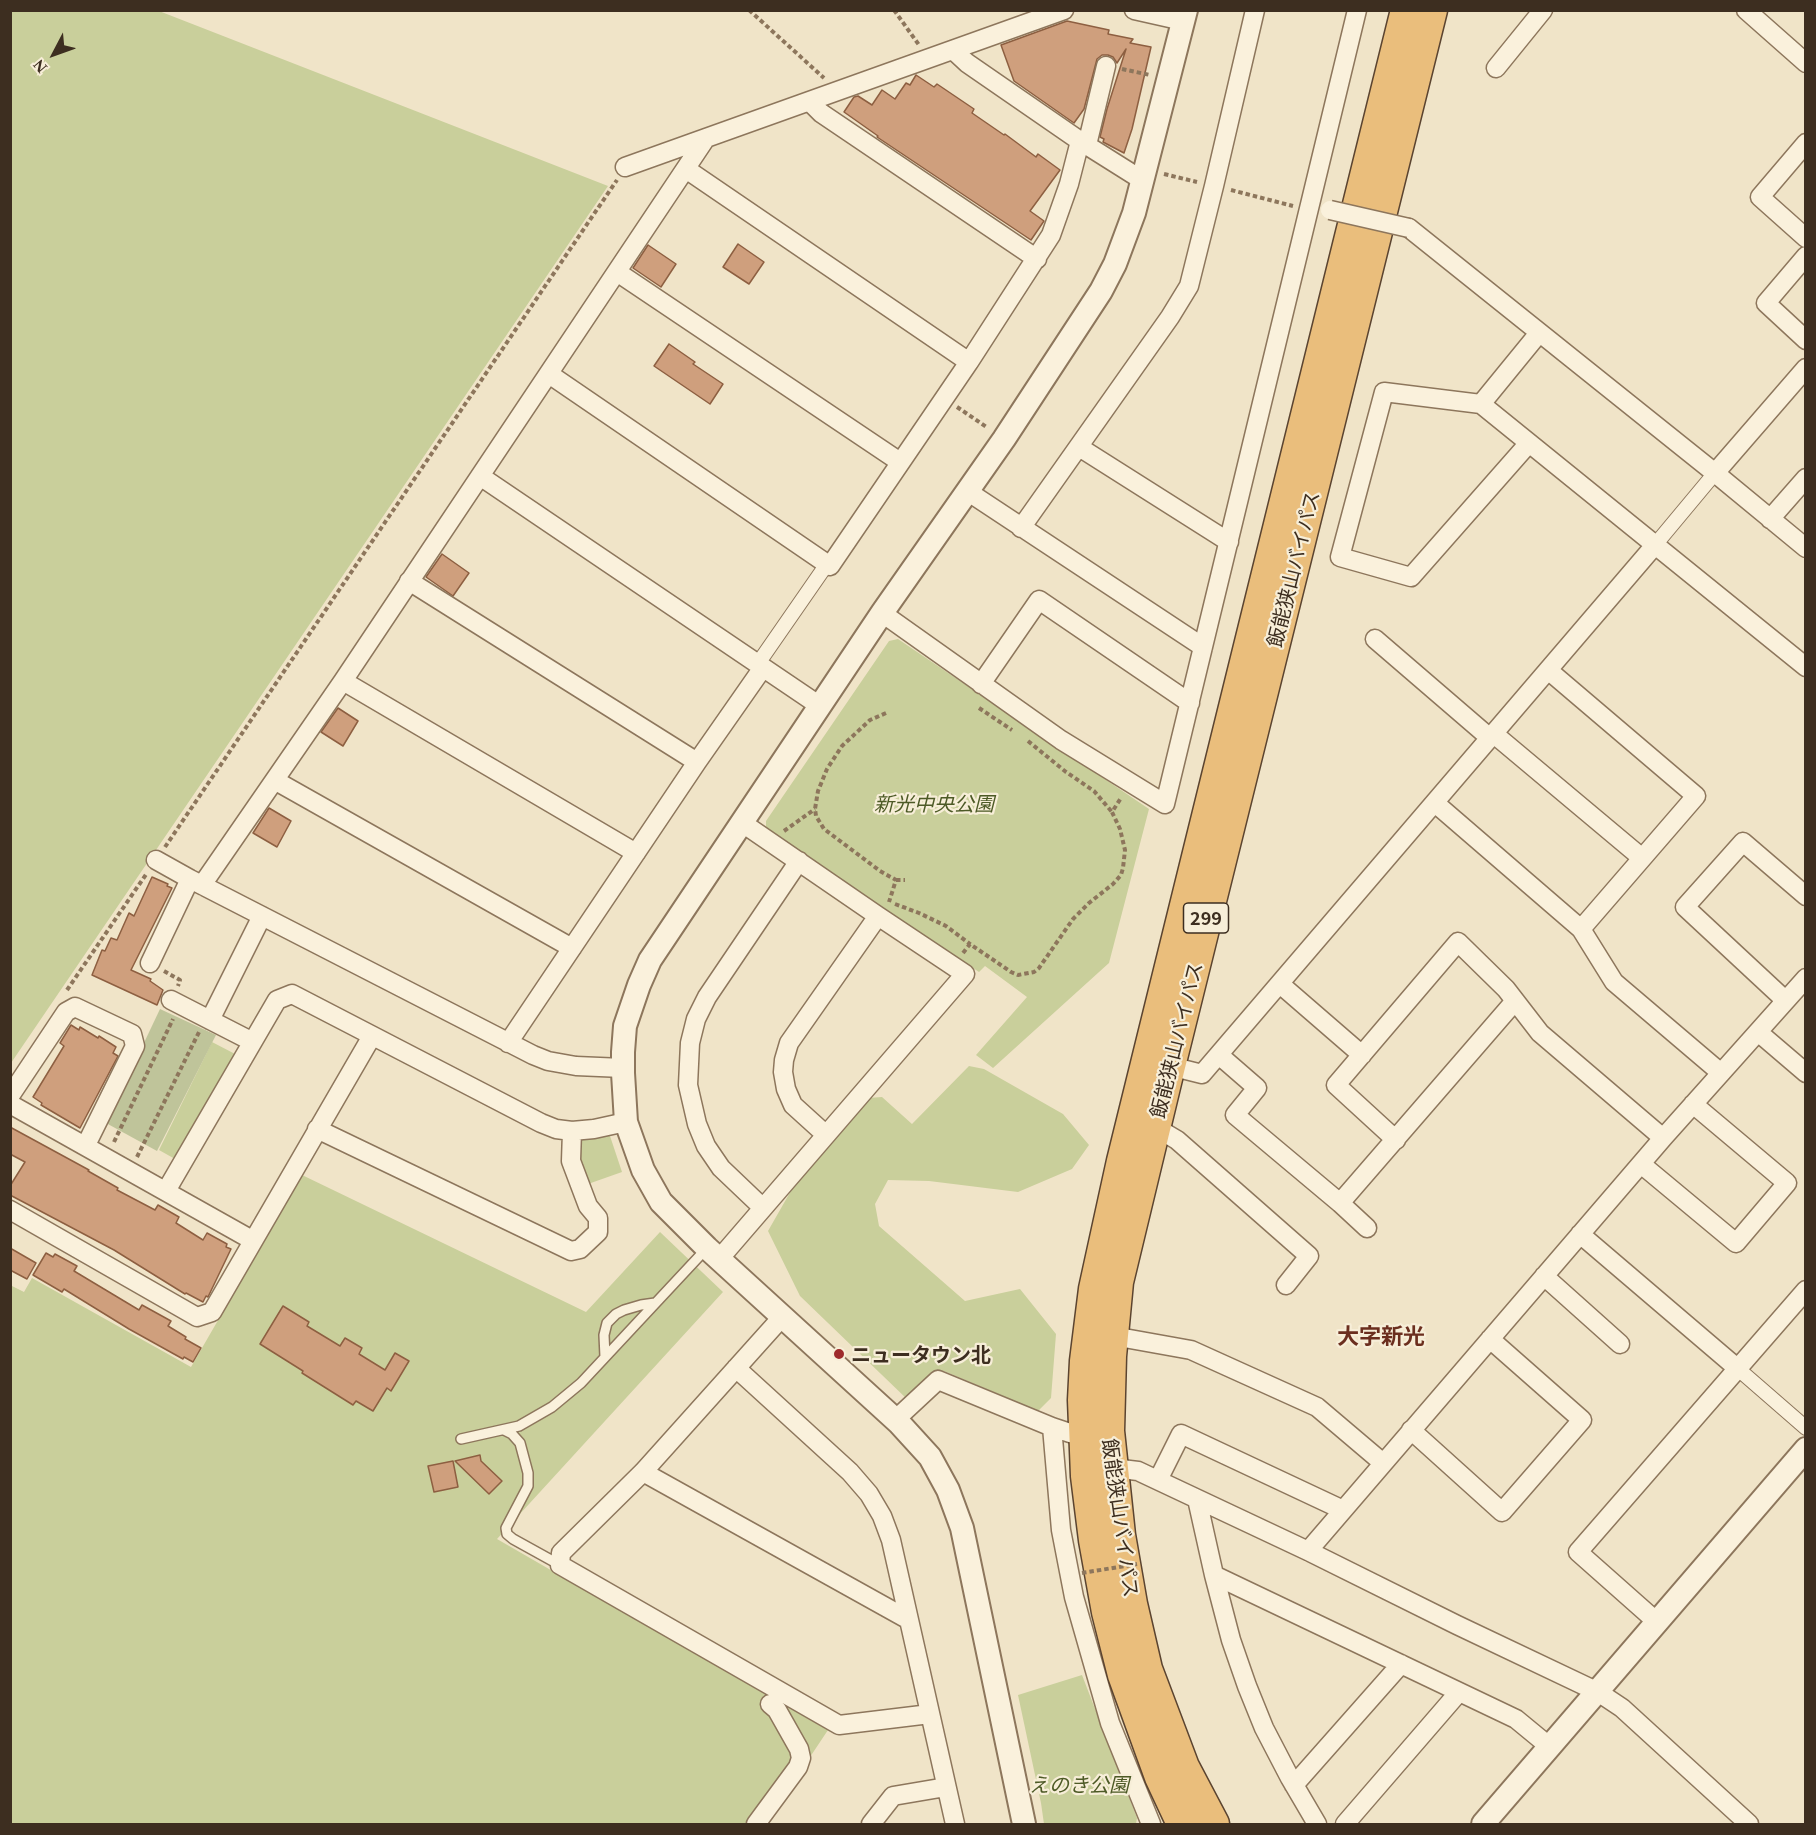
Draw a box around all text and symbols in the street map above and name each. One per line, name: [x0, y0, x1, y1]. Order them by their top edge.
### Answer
north arrow: [24, 24, 84, 84]
text: N: [30, 56, 50, 76]
street label: 飯能狭山バイパス: [1262, 488, 1324, 650]
park label: 新光中央公園: [874, 791, 994, 815]
road number: 299: [1184, 903, 1228, 933]
street label: 飯能狭山バイパス: [1145, 959, 1207, 1121]
district label: 大字新光: [1337, 1323, 1425, 1349]
place label: ニュータウン北: [851, 1342, 991, 1366]
marker: ニュータウン北: [832, 1347, 846, 1361]
street label: 飯能狭山バイパス: [1098, 1437, 1144, 1599]
park label: えのき公園: [1029, 1772, 1129, 1796]

